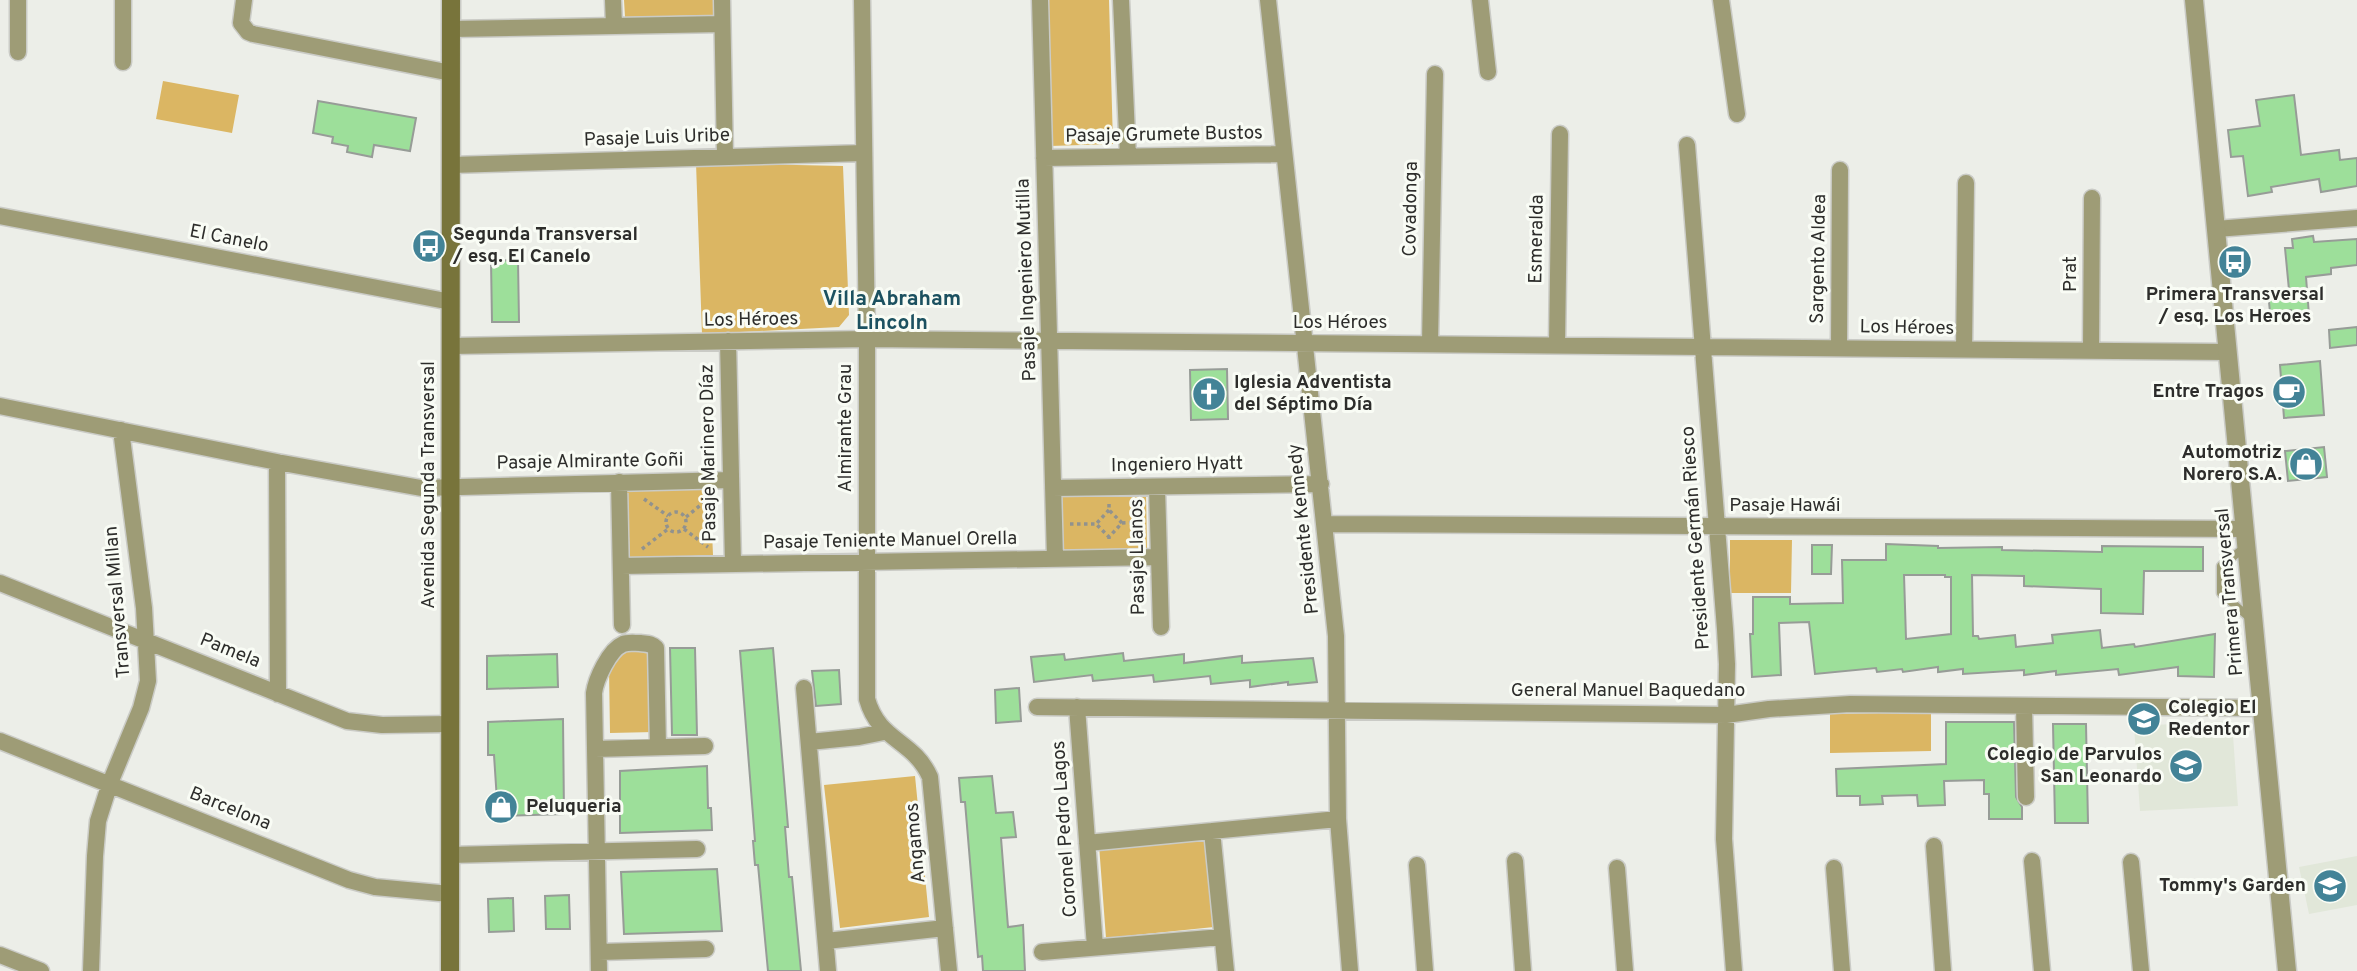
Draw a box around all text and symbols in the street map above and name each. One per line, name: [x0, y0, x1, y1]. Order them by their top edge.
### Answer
street label: Pasaje Grumete Bustos: [1065, 121, 1263, 149]
street label: Pasaje Luis Uribe: [583, 123, 731, 153]
street label: Covadonga: [1398, 161, 1424, 257]
street label: Pasaje Ingeniero Mutilla: [1011, 178, 1043, 382]
street label: Esmeralda: [1524, 194, 1550, 284]
street label: Sargento Aldea: [1806, 194, 1832, 324]
street label: El Canelo: [187, 220, 271, 258]
place label: Segunda Transversal / esq. El Canelo: [452, 223, 638, 269]
bus stop icon: Segunda Transversal / esq. El Canelo: [410, 227, 448, 265]
bus stop icon: Primera Transversal / esq. Los Heroes: [2216, 243, 2254, 281]
street label: Prat: [2059, 256, 2083, 292]
place label: Primera Transversal / esq. Los Heroes: [2146, 283, 2324, 329]
district label: Villa Abraham Lincoln: [823, 286, 961, 337]
street label: Los Héroes: [703, 307, 799, 333]
street label: Los Héroes: [1293, 311, 1387, 335]
street label: Los Héroes: [1859, 315, 1955, 341]
street label: Avenida Segunda Transversal: [417, 361, 441, 609]
street label: Pasaje Marinero Díaz: [695, 364, 723, 542]
street label: Almirante Grau: [834, 364, 858, 492]
place label: Iglesia Adventista del Séptimo Día: [1234, 371, 1392, 417]
cafe icon: Entre Tragos: [2270, 373, 2308, 411]
church icon: Iglesia Adventista del Séptimo Día: [1190, 375, 1228, 413]
place label: Entre Tragos: [2152, 380, 2264, 404]
street label: Presidente Germán Riesco: [1676, 425, 1716, 651]
place label: Automotriz Norero S.A.: [2182, 441, 2282, 487]
street label: Presidente Kennedy: [1283, 442, 1325, 616]
shop icon: Automotriz Norero S.A.: [2287, 445, 2325, 483]
street label: Pasaje Almirante Goñi: [496, 448, 684, 476]
street label: Ingeniero Hyatt: [1111, 452, 1243, 478]
street label: Pasaje Hawái: [1729, 494, 1841, 518]
street label: Pasaje Llanos: [1125, 499, 1151, 615]
street label: Primera Transversal: [2211, 507, 2249, 677]
street label: Transversal Millan: [99, 525, 137, 679]
street label: Pasaje Teniente Manuel Orella: [763, 527, 1017, 555]
street label: Pamela: [196, 628, 264, 674]
street label: General Manuel Baquedano: [1511, 679, 1745, 703]
place label: Colegio El Redentor: [2168, 696, 2257, 742]
school or university icon: Colegio El Redentor: [2125, 700, 2163, 738]
street label: Coronel Pedro Lagos: [1047, 740, 1083, 918]
place label: Colegio de Parvulos San Leonardo: [1987, 743, 2162, 789]
school or university icon: Colegio de Parvulos San Leonardo: [2167, 747, 2205, 785]
street label: Barcelona: [186, 782, 274, 836]
shop icon: Peluqueria: [482, 788, 520, 826]
place label: Peluqueria: [526, 795, 622, 819]
street label: Angamos: [901, 802, 931, 884]
school or university icon: Tommy's Garden: [2311, 867, 2349, 905]
place label: Tommy's Garden: [2159, 874, 2306, 898]

